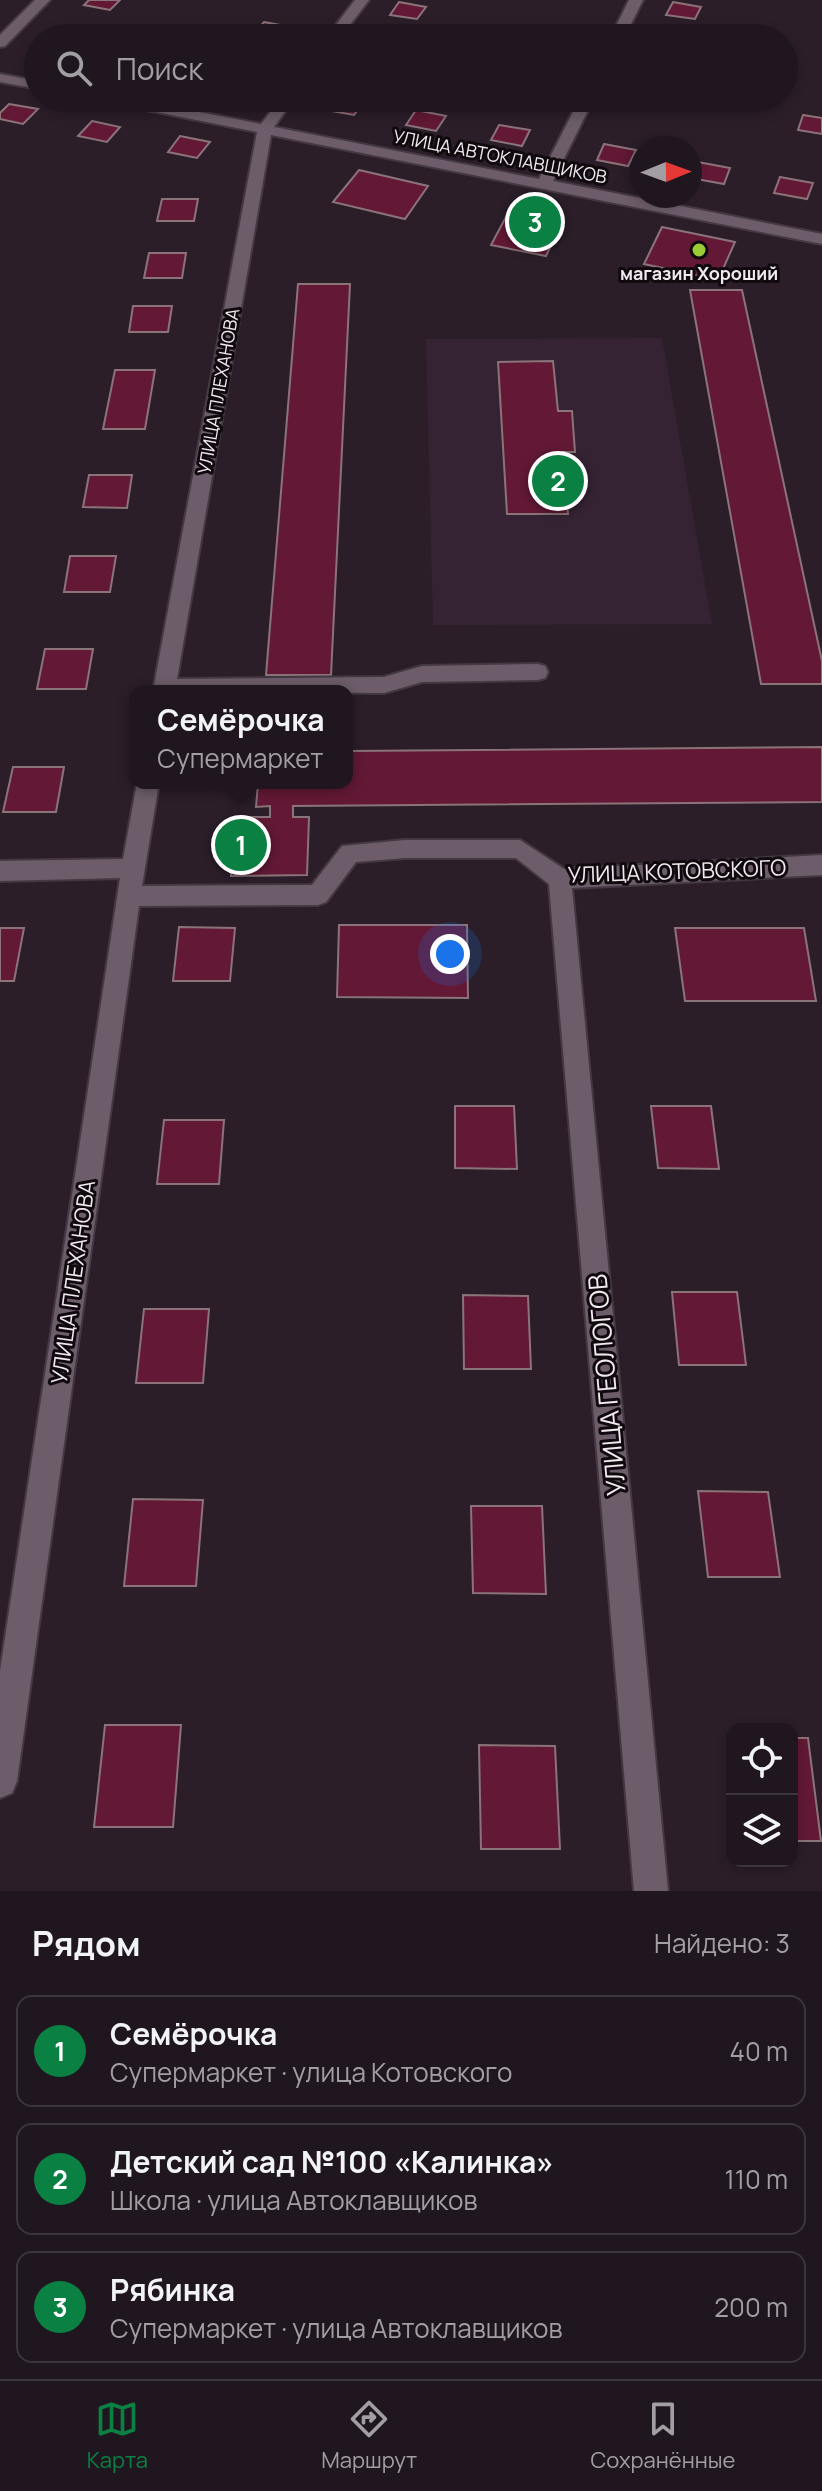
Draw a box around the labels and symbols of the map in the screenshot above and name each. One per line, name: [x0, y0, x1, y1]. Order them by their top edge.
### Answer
street label: УЛИЦА АВТОКЛАВЩИКОВ: [391, 123, 609, 189]
north arrow: [630, 136, 702, 208]
pin: 3: [509, 192, 561, 252]
marker: магазин Хороший: [690, 241, 708, 259]
place label: магазин Хороший: [620, 261, 778, 285]
street label: УЛИЦА ПЛЕХАНОВА: [192, 306, 245, 476]
pin: 2: [532, 451, 584, 511]
pin: 1: [215, 815, 267, 875]
street label: УЛИЦА КОТОВСКОГО: [567, 852, 787, 890]
your location: [430, 934, 470, 974]
street label: УЛИЦА ПЛЕХАНОВА: [44, 1178, 102, 1386]
street label: УЛИЦА ГЕОЛОГОВ: [578, 1273, 634, 1497]

